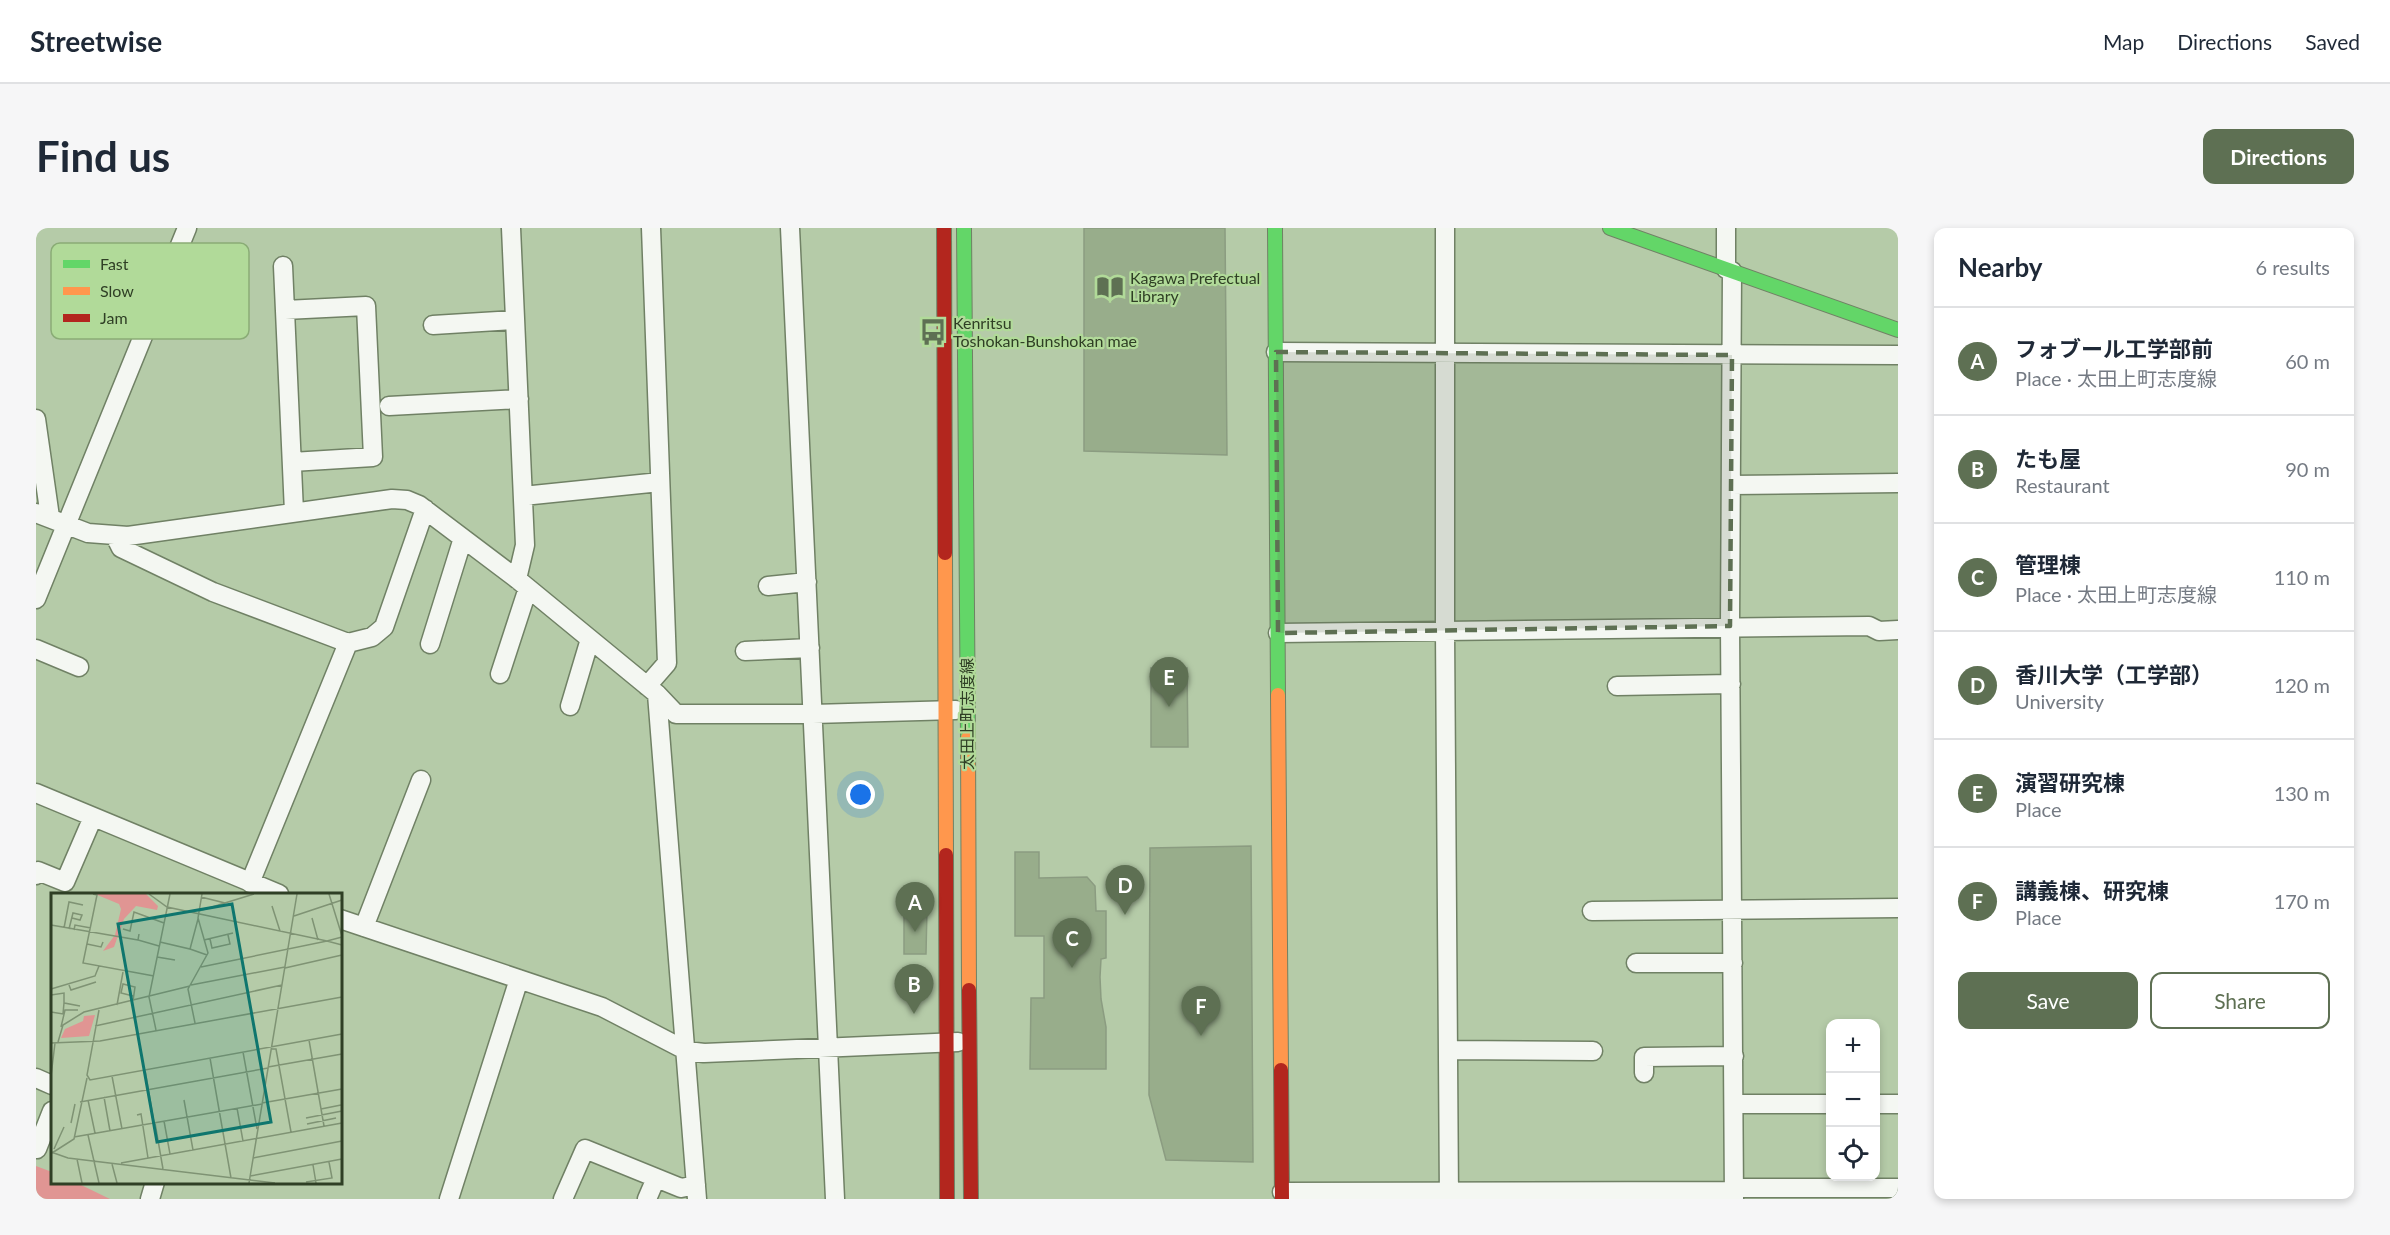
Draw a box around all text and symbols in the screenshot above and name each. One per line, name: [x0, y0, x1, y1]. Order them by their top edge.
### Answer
text: Streetwise: [30, 24, 162, 58]
text: Map: [2103, 29, 2144, 54]
text: Directions: [2177, 29, 2272, 54]
text: Saved: [2305, 29, 2360, 54]
button: Directions: [2203, 129, 2354, 184]
text: Find us: [36, 131, 170, 181]
legend: [51, 243, 249, 339]
text: Nearby: [1958, 251, 2043, 283]
text: Fast: [100, 254, 129, 273]
text: 6 results: [2255, 255, 2330, 279]
place label: Kagawa Prefectual Library: [1130, 268, 1260, 305]
library icon: Kagawa Prefectual Library: [1095, 272, 1125, 302]
text: Slow: [100, 281, 134, 300]
text: Jam: [100, 308, 128, 327]
place label: Kenritsu Toshokan-Bunshokan mae: [953, 313, 1137, 350]
bus stop icon: Kenritsu Toshokan-Bunshokan mae: [918, 317, 948, 347]
text: フォブール工学部前: [2015, 335, 2213, 362]
text: A: [1971, 349, 1984, 373]
text: 60 m: [2285, 349, 2330, 373]
text: Place · 太田上町志度線: [2015, 366, 2217, 390]
text: たも屋: [2015, 445, 2081, 472]
text: B: [1971, 457, 1984, 481]
text: 90 m: [2285, 457, 2330, 481]
text: Restaurant: [2015, 473, 2110, 497]
text: 管理棟: [2015, 551, 2081, 578]
text: C: [1971, 565, 1984, 589]
text: 110 m: [2274, 565, 2330, 589]
text: Place · 太田上町志度線: [2015, 582, 2217, 606]
street label: 太田上町志度線: [957, 658, 976, 770]
pin: E: [1150, 658, 1188, 707]
text: 香川大学（工学部）: [2015, 661, 2213, 688]
text: D: [1970, 673, 1985, 697]
text: 120 m: [2274, 673, 2330, 697]
text: University: [2015, 689, 2104, 713]
text: 演習研究棟: [2015, 769, 2125, 796]
your location: [846, 780, 875, 809]
text: E: [1972, 781, 1983, 805]
text: 130 m: [2274, 781, 2330, 805]
text: Place: [2015, 797, 2062, 821]
pin: D: [1106, 866, 1144, 915]
text: 講義棟、研究棟: [2015, 877, 2169, 904]
pin: A: [896, 882, 934, 932]
text: F: [1972, 889, 1983, 913]
text: 170 m: [2274, 889, 2330, 913]
inset map: [51, 893, 342, 1184]
text: Place: [2015, 905, 2062, 929]
pin: C: [1052, 918, 1092, 968]
pin: B: [894, 964, 934, 1014]
button: Save: [1958, 972, 2138, 1029]
button: Share: [2150, 972, 2330, 1029]
pin: F: [1182, 986, 1220, 1036]
map controls: [1826, 1019, 1880, 1181]
button: +: [1826, 1019, 1880, 1073]
button: −: [1826, 1073, 1880, 1127]
button: locate: [1826, 1127, 1880, 1181]

